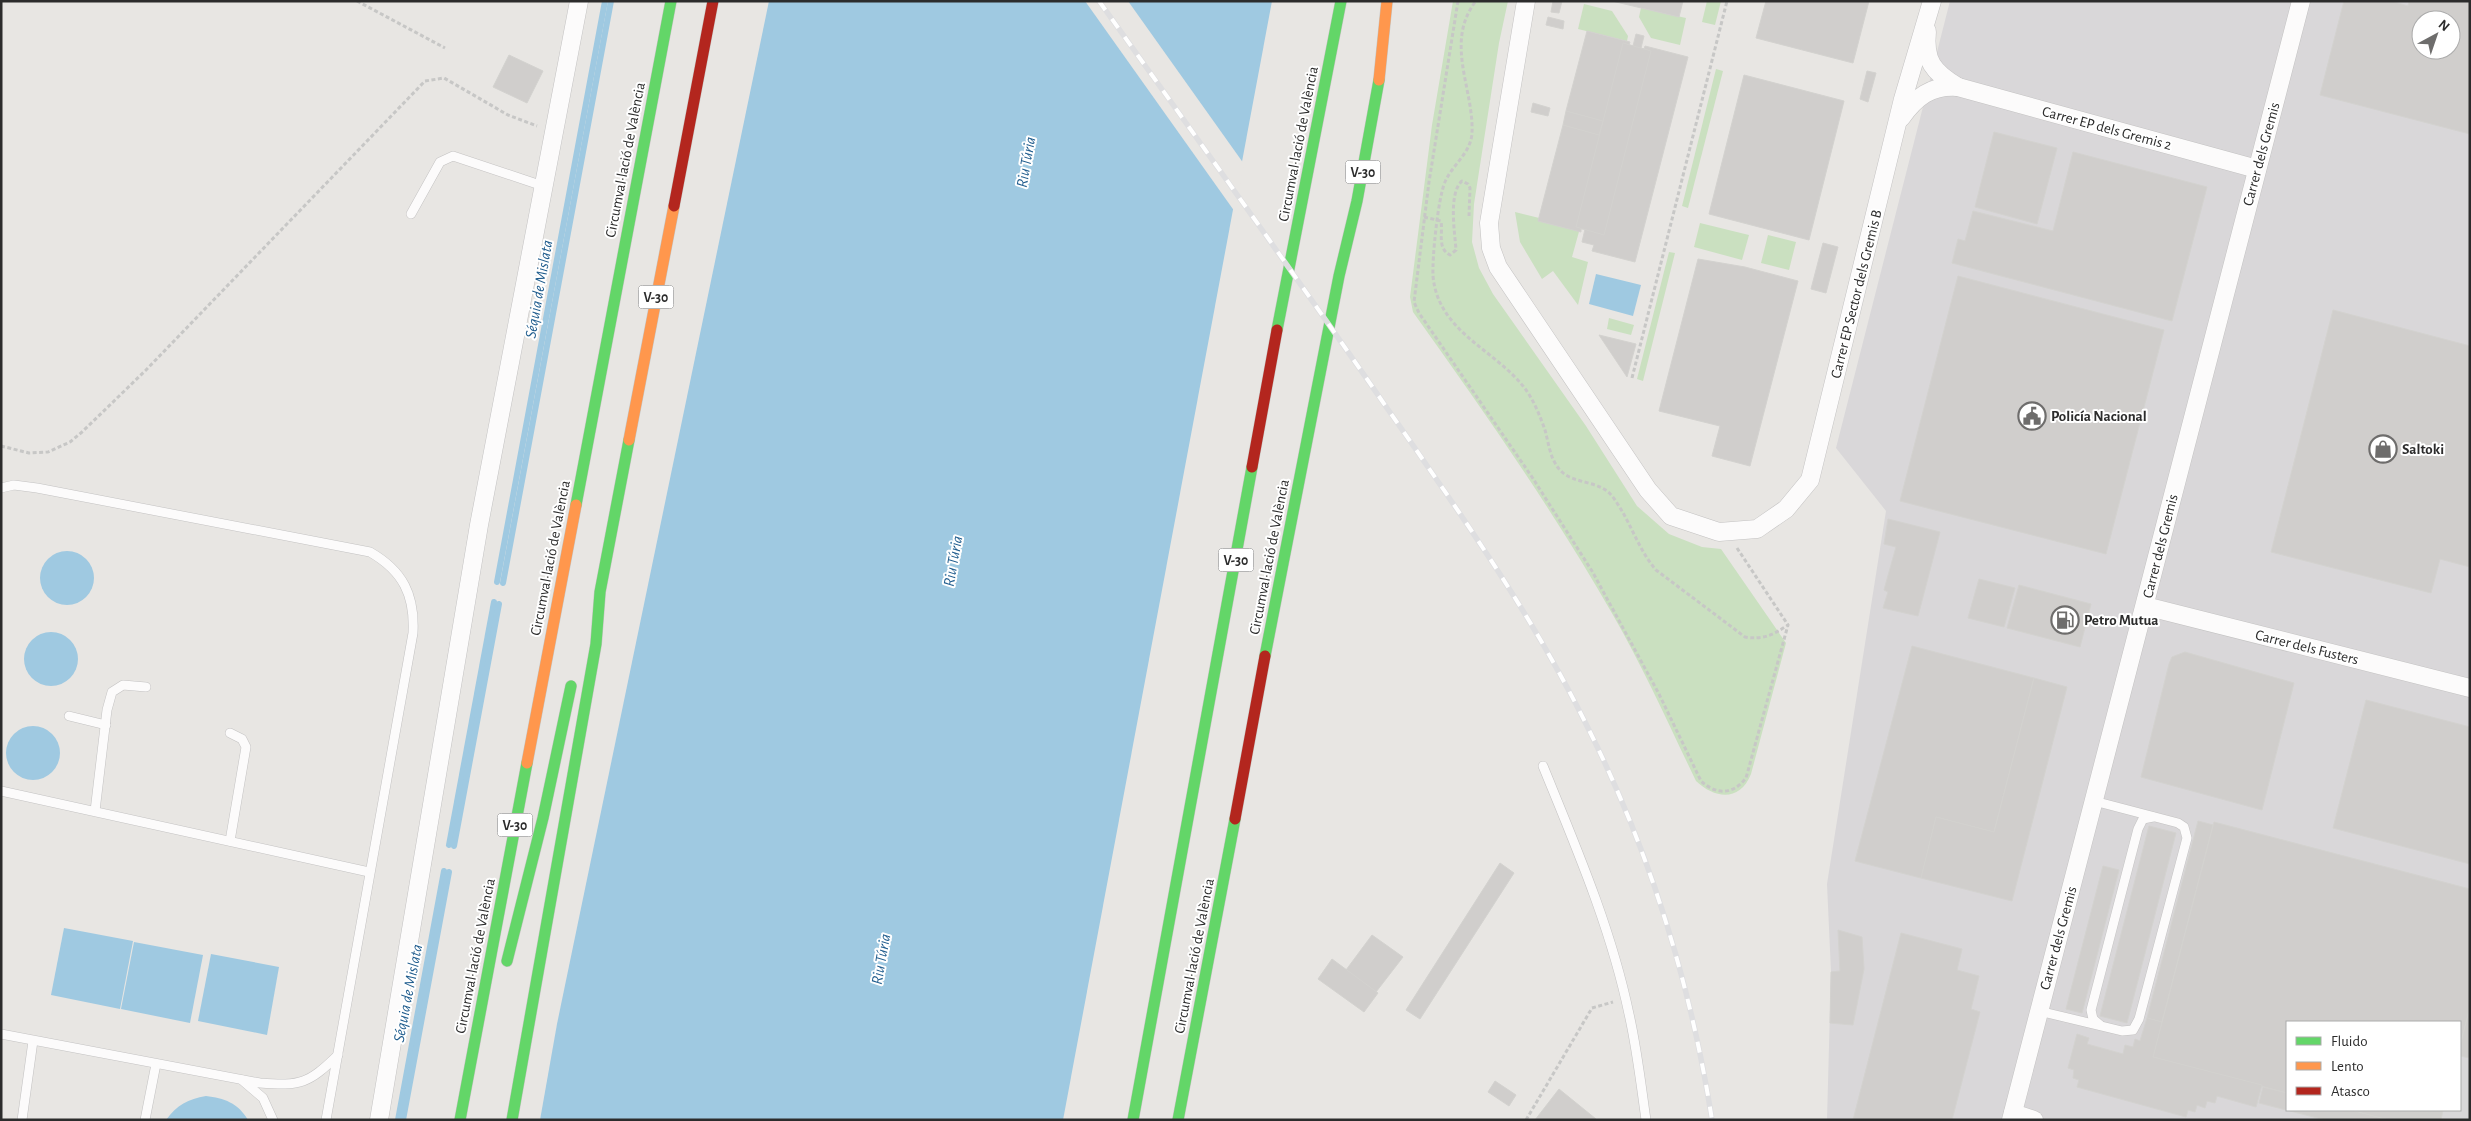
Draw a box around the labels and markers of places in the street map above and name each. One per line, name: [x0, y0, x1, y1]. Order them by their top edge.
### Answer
public building icon: Policía Nacional: [2017, 401, 2047, 431]
place label: Policía Nacional: [2051, 409, 2147, 424]
shop icon: Saltoki: [2368, 434, 2398, 464]
place label: Saltoki: [2402, 442, 2444, 457]
fuel station icon: Petro Mutua: [2050, 605, 2080, 635]
place label: Petro Mutua: [2084, 613, 2159, 628]

